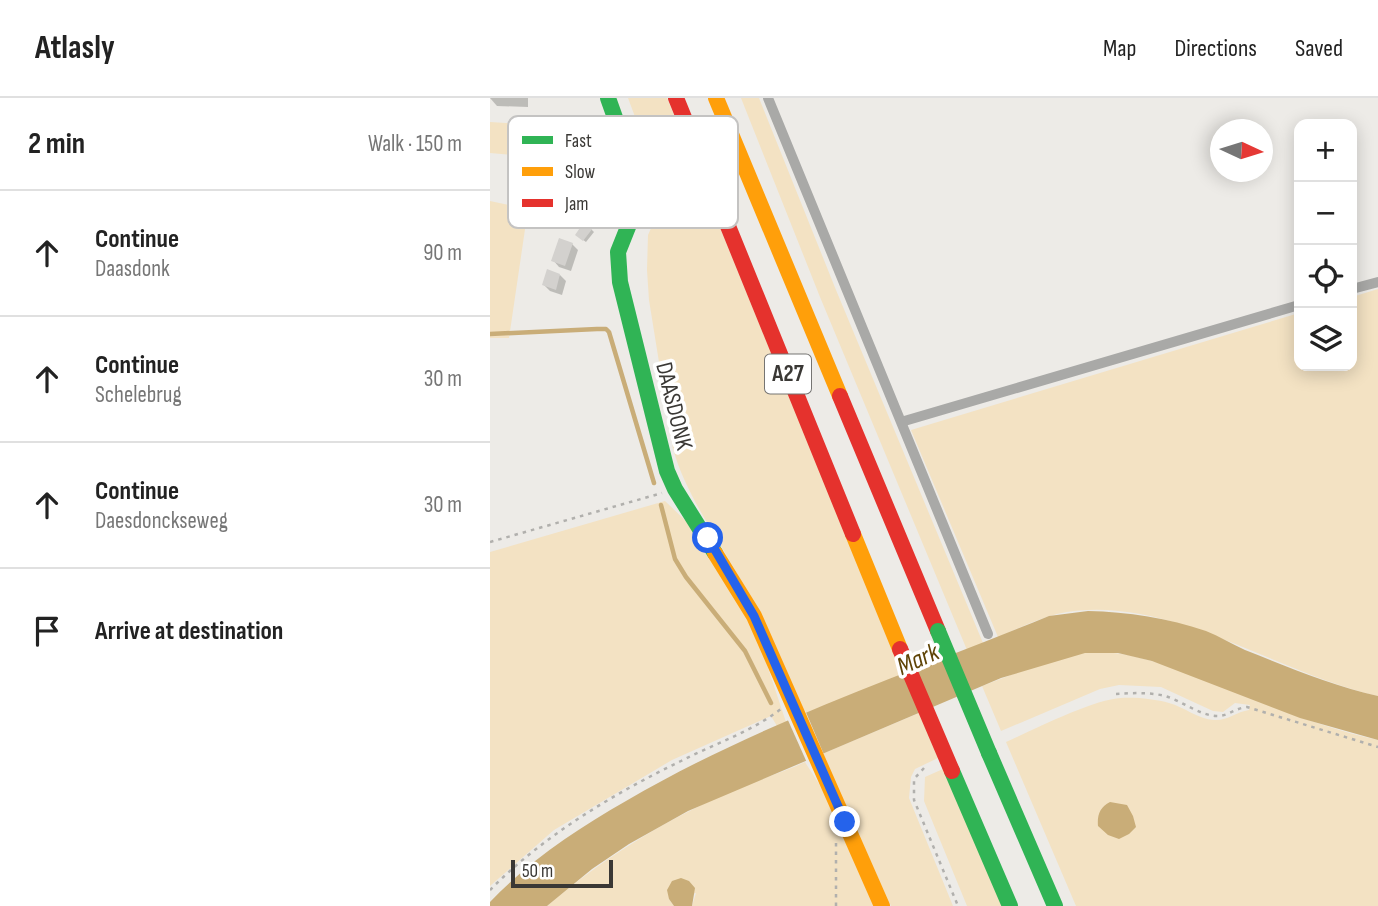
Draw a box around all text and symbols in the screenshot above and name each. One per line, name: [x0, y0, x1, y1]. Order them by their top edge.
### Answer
text: Atlasly: [35, 28, 115, 68]
text: Map: [1103, 34, 1136, 63]
text: Directions: [1174, 34, 1257, 63]
text: Saved: [1295, 34, 1343, 63]
legend: [508, 116, 738, 228]
north arrow: [1210, 119, 1273, 182]
map controls: [1294, 119, 1357, 371]
button: +: [1294, 119, 1357, 182]
text: 2 min: [28, 126, 85, 162]
text: Walk · 150 m: [368, 130, 462, 158]
text: Fast: [565, 130, 592, 153]
text: Slow: [565, 161, 595, 184]
button: −: [1294, 182, 1357, 245]
text: Jam: [564, 193, 588, 216]
text: Continue: [95, 224, 179, 255]
icon: ahead: [28, 234, 66, 272]
text: 90 m: [423, 239, 462, 267]
button: locate: [1294, 245, 1357, 308]
text: Daasdonk: [95, 255, 170, 283]
button: layers: [1294, 308, 1357, 371]
text: Continue: [95, 350, 179, 381]
road number: A27: [765, 354, 811, 394]
street label: DAASDONK: [649, 359, 699, 453]
icon: ahead: [28, 360, 66, 398]
text: 30 m: [424, 365, 462, 393]
text: Schelebrug: [95, 381, 182, 409]
text: Continue: [95, 476, 179, 507]
icon: ahead: [28, 486, 66, 524]
text: 30 m: [424, 491, 462, 519]
text: Daesdonckseweg: [95, 507, 228, 535]
route start: [692, 522, 723, 553]
icon: arrive: [28, 612, 66, 650]
text: Arrive at destination: [95, 616, 283, 647]
water label: Mark: [892, 637, 945, 683]
route end: [829, 806, 860, 837]
scale bar: [511, 857, 612, 889]
text: 50 m: [522, 860, 553, 883]

